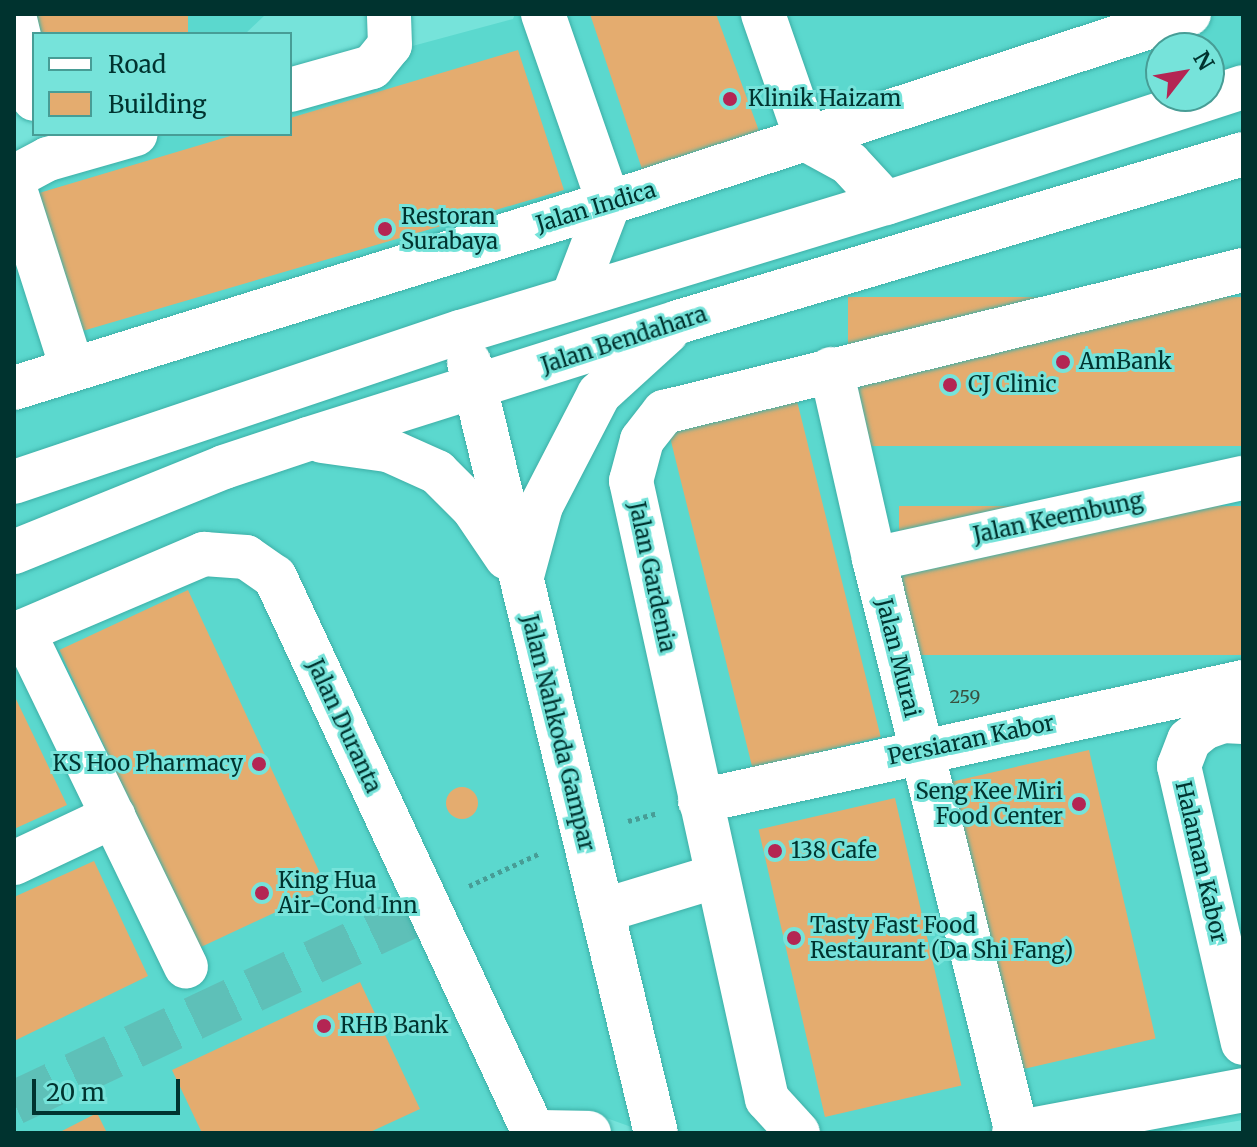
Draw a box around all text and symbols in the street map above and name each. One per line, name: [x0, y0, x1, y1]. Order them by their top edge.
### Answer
legend: [32, 32, 292, 136]
north arrow: [1145, 32, 1225, 112]
text: N: [1187, 46, 1220, 75]
text: Road: [108, 49, 166, 80]
place label: Klinik Haizam: [748, 86, 901, 112]
marker: Klinik Haizam: [719, 88, 741, 110]
text: Building: [108, 89, 207, 120]
street label: Jalan Indica: [533, 176, 659, 238]
place label: Restoran Surabaya: [401, 203, 498, 254]
marker: Restoran Surabaya: [376, 220, 394, 238]
street label: Jalan Bendahara: [538, 301, 710, 379]
place label: AmBank: [1079, 349, 1172, 375]
marker: AmBank: [1054, 353, 1072, 371]
place label: CJ Clinic: [968, 372, 1057, 398]
marker: CJ Clinic: [939, 374, 961, 396]
street label: Jalan Keembung: [971, 487, 1145, 549]
street label: Jalan Gardenia: [623, 499, 681, 655]
street label: Jalan Murai: [871, 596, 925, 720]
street label: Jalan Nahkoda Gampar: [516, 612, 600, 854]
street label: Jalan Duranta: [301, 655, 387, 797]
house number: 259: [950, 686, 980, 708]
street label: Persiaran Kabor: [885, 709, 1057, 771]
place label: KS Hoo Pharmacy: [53, 751, 243, 777]
marker: KS Hoo Pharmacy: [250, 755, 268, 773]
place label: Seng Kee Miri Food Center: [915, 778, 1063, 830]
street label: Halaman Kabor: [1170, 779, 1232, 945]
marker: Seng Kee Miri Food Center: [1070, 795, 1088, 813]
place label: 138 Cafe: [791, 838, 877, 864]
marker: 138 Cafe: [766, 842, 784, 860]
place label: King Hua Air-Cond Inn: [278, 867, 418, 918]
marker: King Hua Air-Cond Inn: [253, 884, 271, 902]
place label: Tasty Fast Food Restaurant (Da Shi Fang): [810, 912, 1073, 964]
marker: Tasty Fast Food Restaurant (Da Shi Fang): [785, 929, 803, 947]
place label: RHB Bank: [340, 1013, 449, 1039]
marker: RHB Bank: [315, 1017, 333, 1035]
scale bar: [36, 1063, 184, 1113]
text: 20 m: [46, 1077, 105, 1108]

